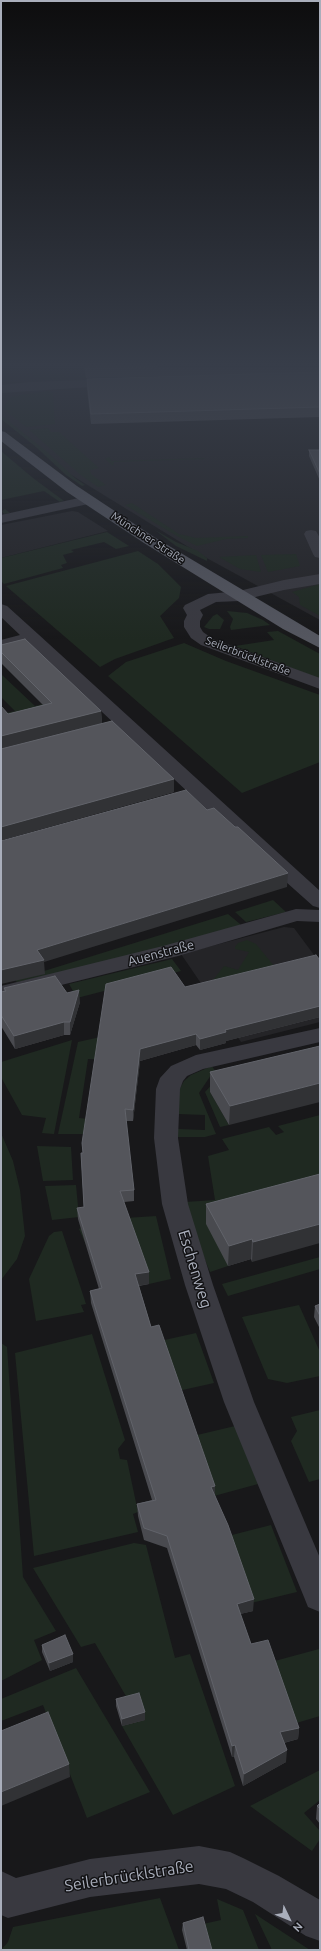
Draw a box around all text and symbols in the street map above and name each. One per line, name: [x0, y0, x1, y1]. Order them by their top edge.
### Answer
street label: Münchner Straße: [109, 509, 187, 567]
street label: Seilerbrücklstraße: [204, 634, 292, 678]
street label: Auenstraße: [126, 937, 196, 969]
street label: Eschenweg: [174, 1228, 216, 1310]
street label: Seilerbrücklstraße: [63, 1856, 195, 1896]
north arrow: [269, 1899, 309, 1939]
text: N: [291, 1920, 305, 1934]

